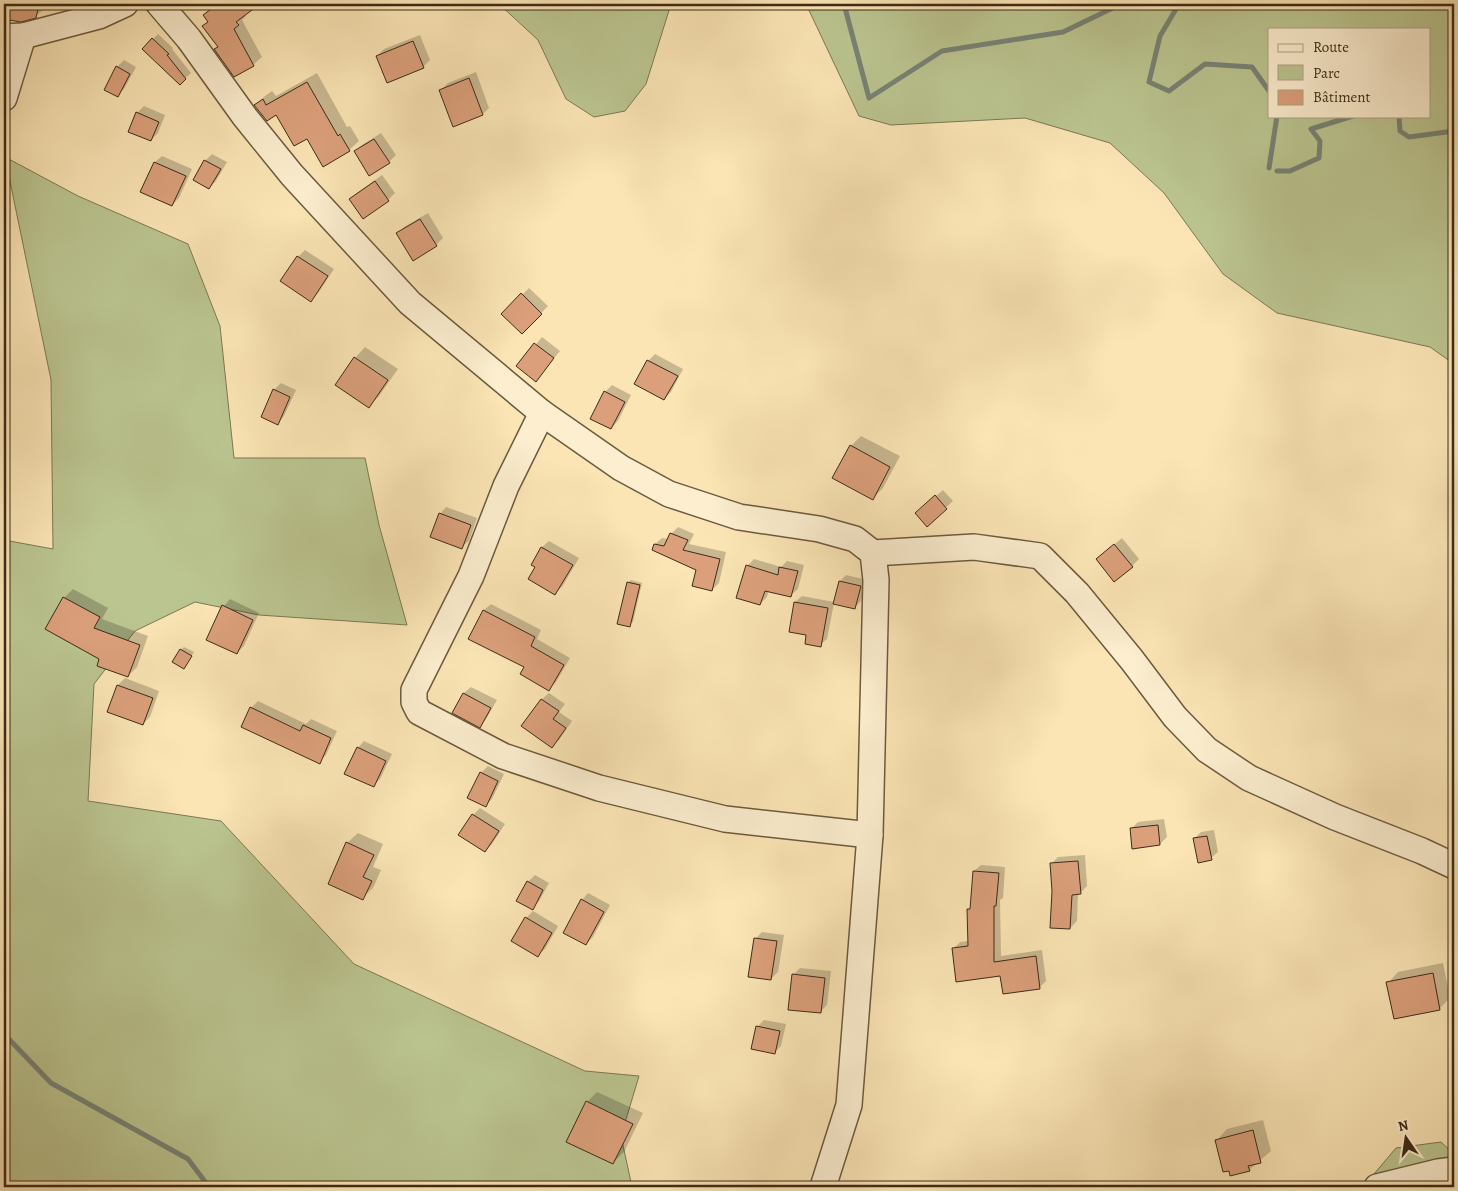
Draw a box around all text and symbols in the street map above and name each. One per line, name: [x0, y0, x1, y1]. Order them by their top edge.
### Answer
legend: [1268, 28, 1430, 118]
text: Route: [1313, 37, 1349, 57]
text: Parc: [1313, 63, 1340, 83]
text: Bâtiment: [1313, 87, 1371, 107]
north arrow: [1380, 1114, 1430, 1164]
text: N: [1396, 1115, 1410, 1136]

